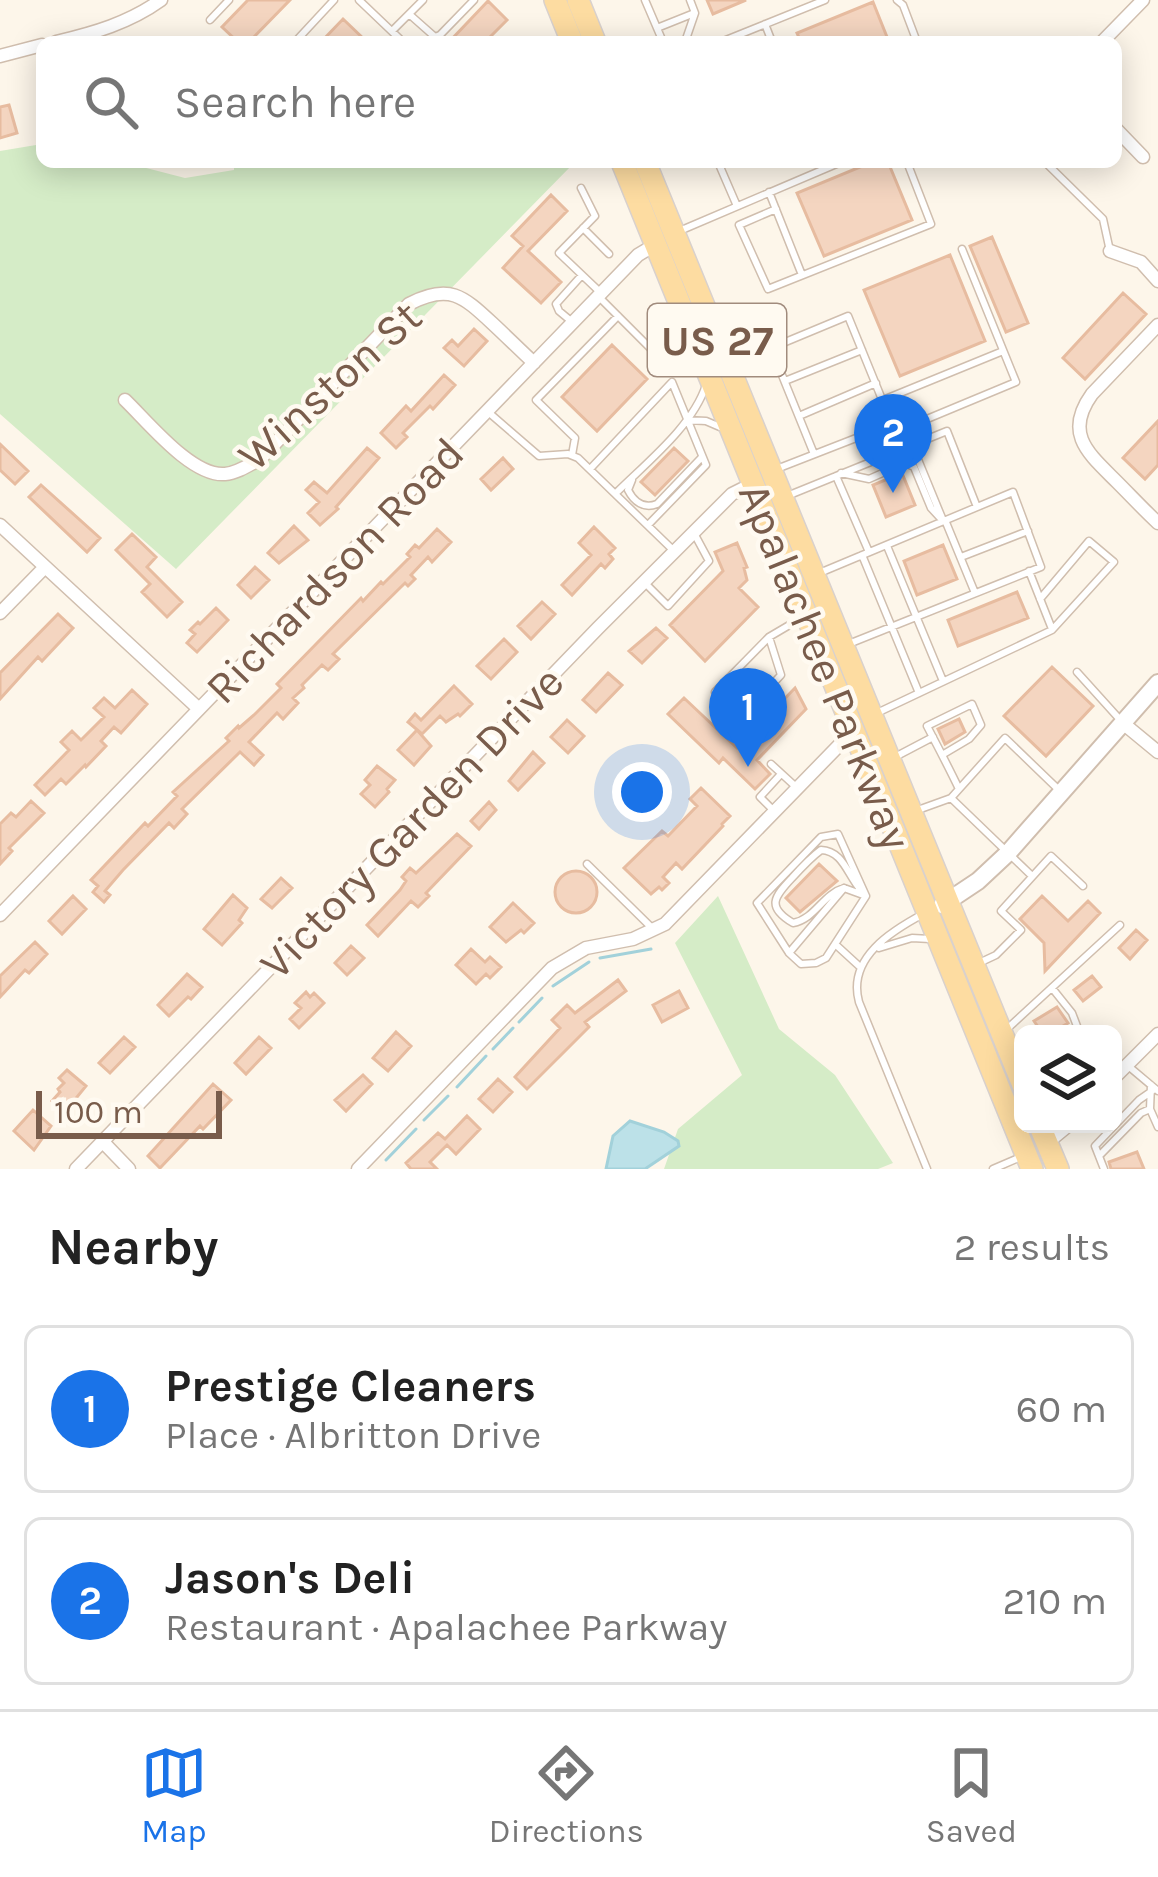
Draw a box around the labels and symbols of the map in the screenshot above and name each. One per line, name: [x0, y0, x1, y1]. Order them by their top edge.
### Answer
street label: Winston St: [228, 290, 432, 481]
road number: US 27: [648, 304, 786, 376]
pin: 2: [854, 394, 932, 493]
street label: Richardson Road: [195, 427, 475, 714]
street label: Apalachee Parkway: [727, 475, 922, 858]
street label: Victory Garden Drive: [249, 656, 575, 990]
pin: 1: [709, 668, 787, 767]
your location: [612, 762, 672, 822]
scale bar: [36, 1085, 222, 1138]

